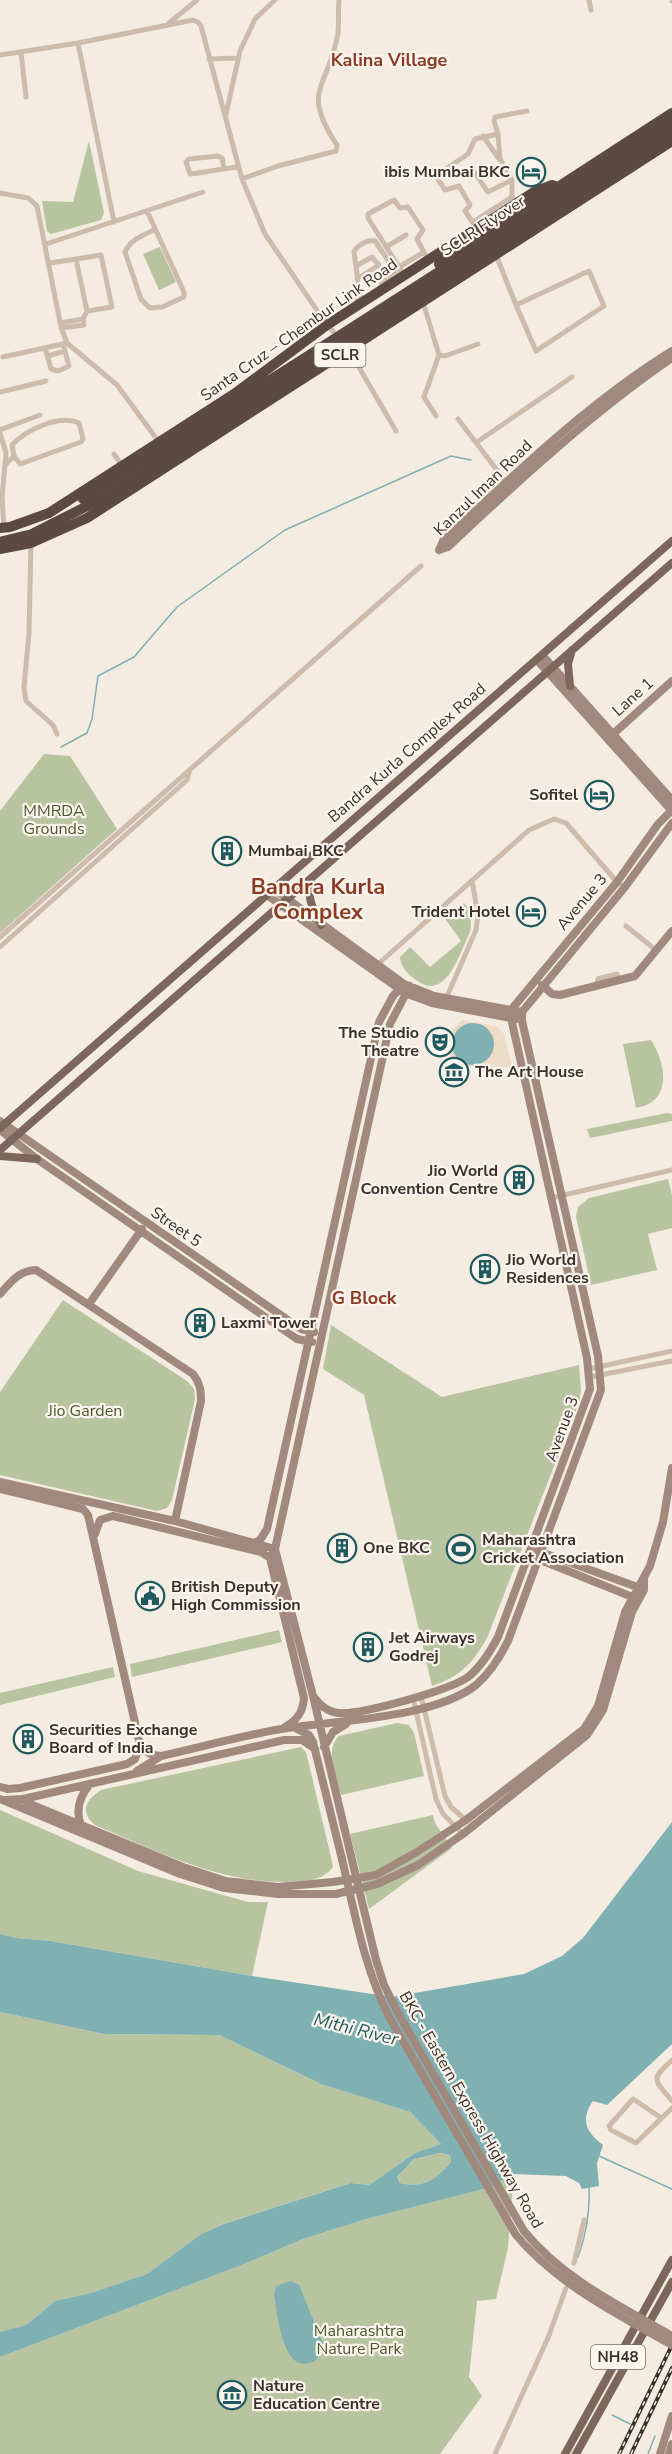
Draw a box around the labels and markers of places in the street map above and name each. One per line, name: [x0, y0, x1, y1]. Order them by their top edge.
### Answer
hotel icon: ibis Mumbai BKC: [515, 156, 547, 188]
place label: ibis Mumbai BKC: [384, 161, 510, 183]
hotel icon: Sofitel: [583, 779, 615, 811]
place label: Sofitel: [529, 784, 578, 806]
building icon: Mumbai BKC: [211, 835, 243, 867]
place label: Mumbai BKC: [248, 840, 344, 862]
hotel icon: Trident Hotel: [515, 896, 547, 928]
place label: Trident Hotel: [412, 901, 510, 923]
place label: The Studio Theatre: [338, 1022, 419, 1062]
theatre icon: The Studio Theatre: [424, 1026, 456, 1058]
museum icon: The Art House: [438, 1056, 470, 1088]
place label: The Art House: [475, 1061, 584, 1083]
place label: Jio World Convention Centre: [360, 1160, 498, 1200]
building icon: Jio World Convention Centre: [503, 1164, 535, 1196]
place label: Jio World Residences: [505, 1249, 589, 1289]
building icon: Jio World Residences: [469, 1253, 501, 1285]
building icon: Laxmi Tower: [184, 1307, 216, 1339]
place label: Laxmi Tower: [221, 1312, 317, 1334]
place label: Maharashtra Cricket Association: [482, 1529, 624, 1569]
building icon: One BKC: [326, 1532, 358, 1564]
sports icon: Maharashtra Cricket Association: [445, 1533, 477, 1565]
place label: One BKC: [363, 1537, 430, 1559]
place label: British Deputy High Commission: [171, 1576, 301, 1616]
public building icon: British Deputy High Commission: [134, 1580, 166, 1612]
place label: Jet Airways Godrej: [388, 1627, 475, 1667]
building icon: Jet Airways Godrej: [352, 1631, 384, 1663]
place label: Securities Exchange Board of India: [49, 1719, 198, 1759]
building icon: Securities Exchange Board of India: [12, 1723, 44, 1755]
place label: Nature Education Centre: [253, 2375, 380, 2415]
museum icon: Nature Education Centre: [216, 2379, 248, 2411]

